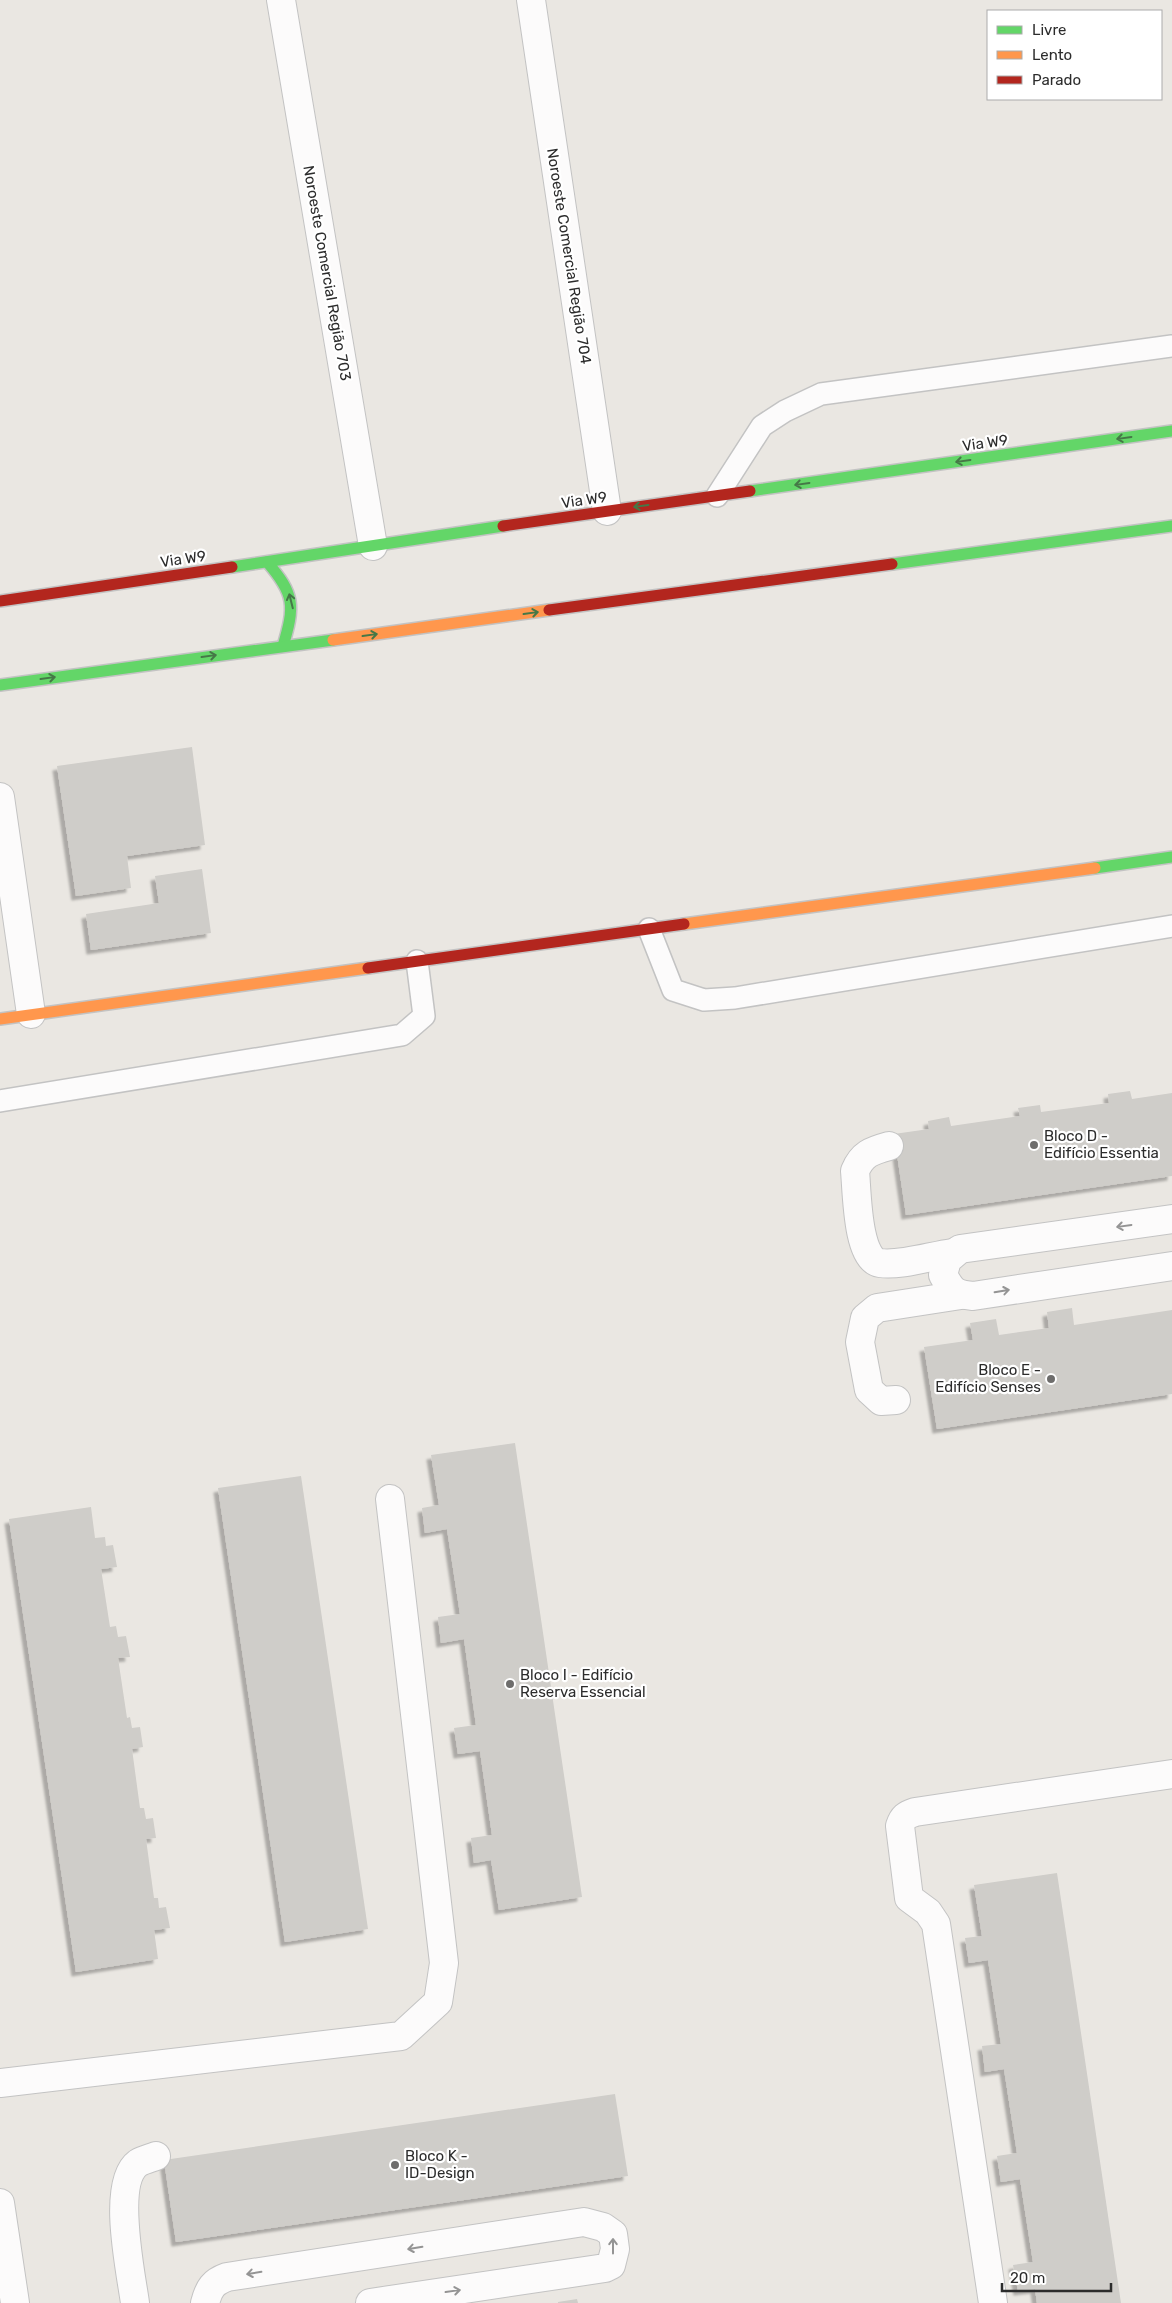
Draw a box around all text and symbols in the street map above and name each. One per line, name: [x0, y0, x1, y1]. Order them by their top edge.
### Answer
legend: [987, 10, 1162, 100]
text: Livre: [1032, 21, 1066, 39]
text: Lento: [1032, 46, 1072, 64]
text: Parado: [1032, 71, 1081, 89]
street label: Noroeste Comercial Região 704: [543, 147, 595, 365]
street label: Noroeste Comercial Região 703: [299, 164, 355, 382]
street label: Via W9: [961, 431, 1009, 455]
one-way arrow: [1116, 433, 1132, 443]
one-way arrow: [955, 456, 971, 466]
one-way arrow: [794, 479, 810, 489]
street label: Via W9: [560, 488, 608, 512]
one-way arrow: [633, 502, 649, 512]
street label: Via W9: [159, 547, 207, 571]
one-way arrow: [286, 593, 295, 609]
one-way arrow: [523, 608, 539, 618]
one-way arrow: [362, 629, 378, 639]
one-way arrow: [201, 651, 217, 661]
one-way arrow: [40, 673, 56, 683]
place label: Bloco D - Edifício Essentia: [1044, 1127, 1159, 1162]
marker: Bloco D - Edifício Essentia: [1028, 1139, 1040, 1151]
one-way arrow: [1116, 1221, 1132, 1231]
one-way arrow: [994, 1286, 1010, 1296]
place label: Bloco E - Edifício Senses: [935, 1361, 1041, 1396]
marker: Bloco E - Edifício Senses: [1045, 1373, 1057, 1385]
place label: Bloco I - Edifício Reserva Essencial: [520, 1666, 646, 1701]
marker: Bloco I - Edifício Reserva Essencial: [504, 1678, 516, 1690]
place label: Bloco K - ID-Design: [405, 2147, 475, 2182]
marker: Bloco K - ID-Design: [389, 2159, 401, 2171]
one-way arrow: [608, 2238, 618, 2254]
one-way arrow: [407, 2243, 423, 2253]
scale bar: [1002, 2260, 1111, 2292]
one-way arrow: [247, 2268, 263, 2278]
text: 20 m: [1010, 2269, 1045, 2287]
one-way arrow: [444, 2286, 460, 2296]

